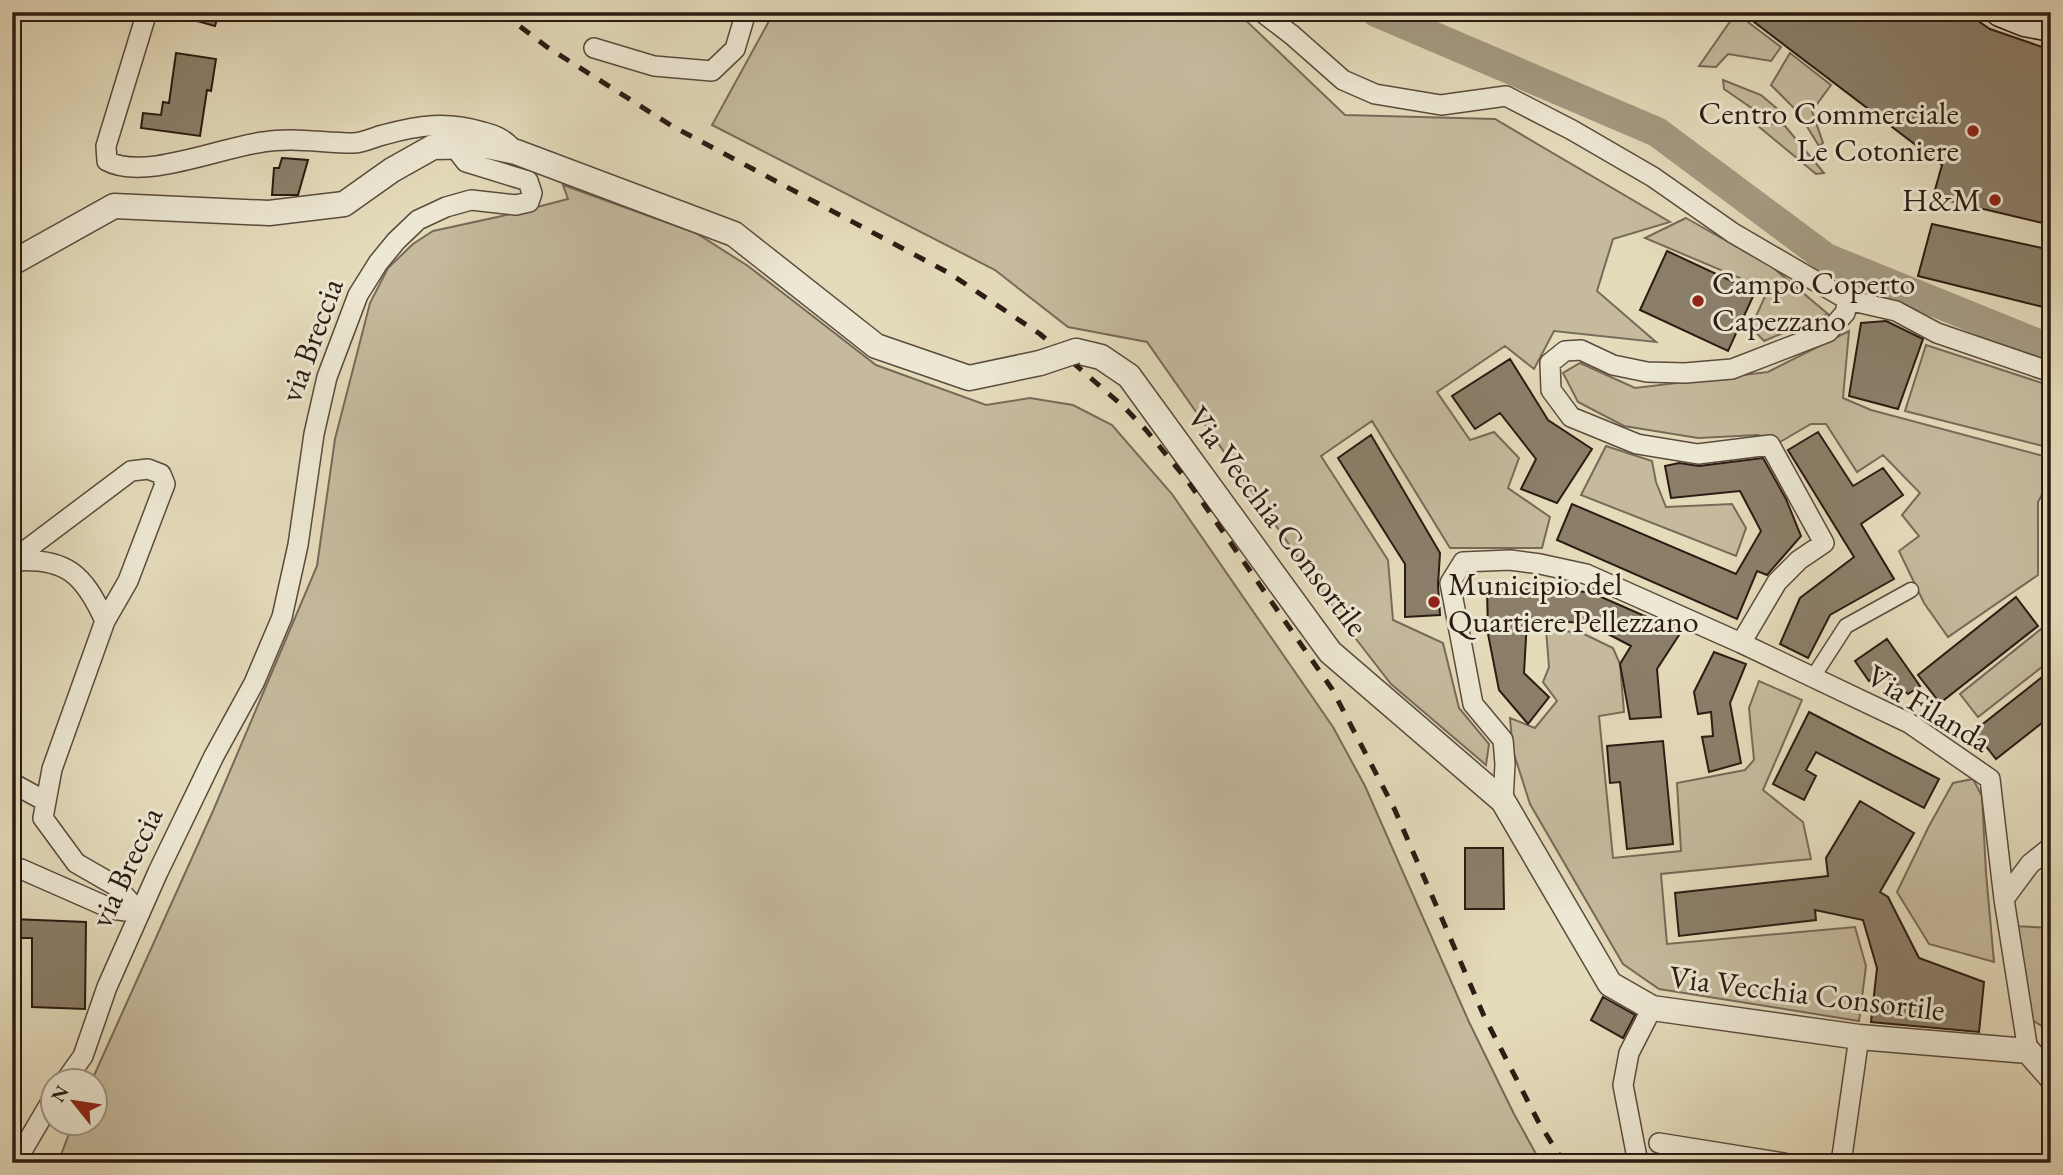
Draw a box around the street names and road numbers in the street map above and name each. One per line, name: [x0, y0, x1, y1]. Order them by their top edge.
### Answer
street label: via Breccia: [269, 272, 353, 408]
street label: Via Vecchia Consortile: [1178, 398, 1378, 644]
street label: Via Filanda: [1859, 654, 1999, 762]
street label: via Breccia: [80, 800, 172, 934]
street label: Via Vecchia Consortile: [1667, 955, 1947, 1031]

